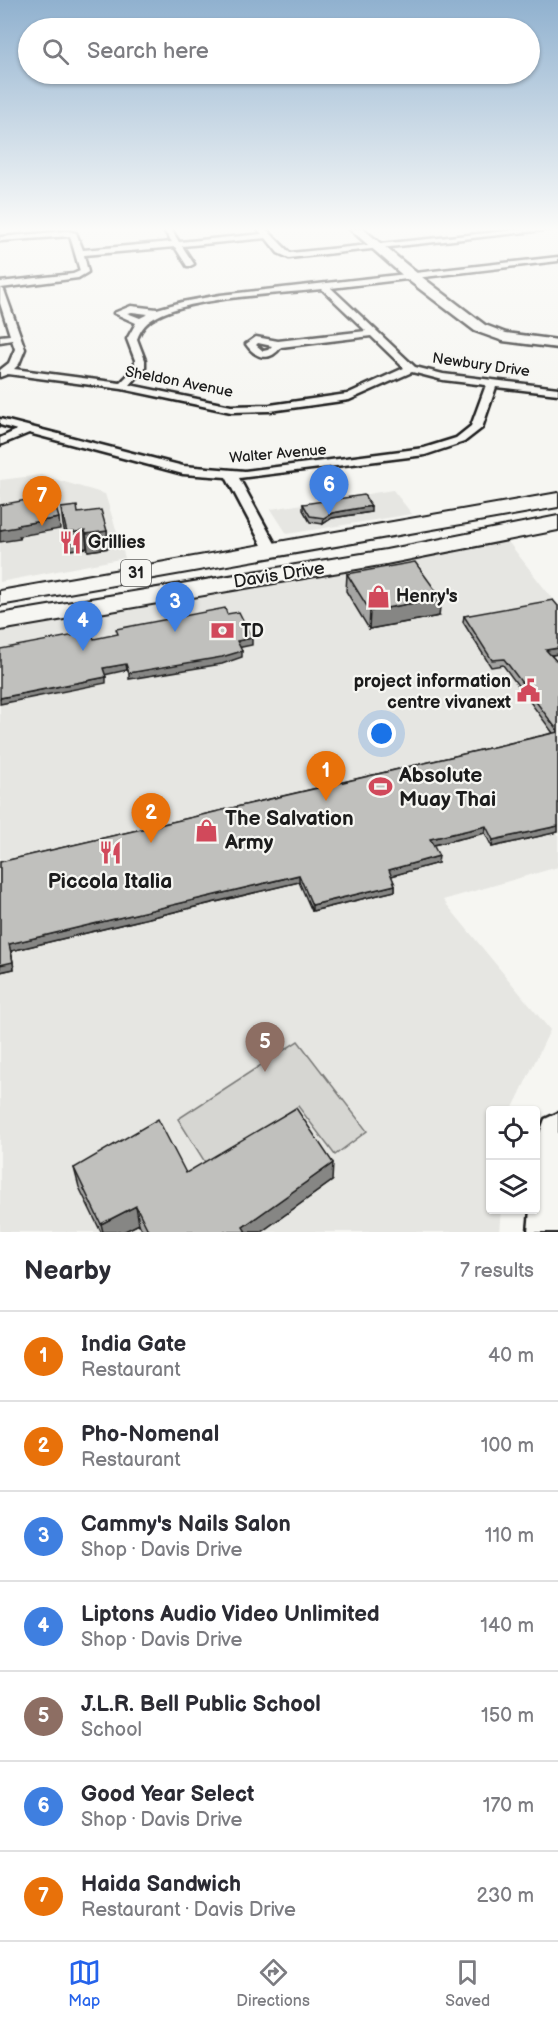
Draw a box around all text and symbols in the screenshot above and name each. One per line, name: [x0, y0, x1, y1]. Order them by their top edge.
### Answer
search box: [18, 18, 540, 84]
icon: search: [39, 35, 72, 68]
text: Search here: [87, 38, 209, 65]
street label: Newbury Drive: [431, 349, 531, 381]
street label: Sheldon Avenue: [123, 362, 235, 402]
street label: Walter Avenue: [229, 440, 327, 468]
pin: 6: [310, 466, 348, 515]
pin: 7: [22, 476, 62, 526]
restaurant icon: Grillies: [57, 529, 83, 555]
place label: Grillies: [88, 532, 146, 553]
street label: Davis Drive: [232, 557, 326, 593]
road number: 31: [121, 560, 151, 586]
pin: 3: [156, 582, 195, 632]
shop icon: Henry's: [365, 583, 391, 609]
place label: Henry's: [396, 586, 458, 607]
pin: 4: [64, 602, 103, 651]
bank icon: TD: [210, 618, 236, 644]
place label: TD: [241, 621, 264, 642]
place label: project information centre vivanext: [354, 671, 511, 713]
public building icon: project information centre vivanext: [516, 678, 542, 704]
your location: [367, 719, 396, 748]
pin: 1: [306, 752, 346, 801]
place label: Absolute Muay Thai: [398, 763, 496, 812]
sports icon: Absolute Muay Thai: [368, 774, 394, 800]
pin: 2: [132, 794, 170, 843]
place label: The Salvation Army: [224, 806, 354, 855]
shop icon: The Salvation Army: [194, 817, 220, 843]
restaurant icon: Piccola Italia: [97, 840, 123, 866]
place label: Piccola Italia: [48, 869, 172, 894]
pin: 5: [246, 1022, 284, 1072]
map controls: [486, 1106, 540, 1214]
button: locate: [486, 1106, 540, 1160]
button: layers: [486, 1160, 540, 1214]
text: Nearby: [24, 1256, 111, 1287]
text: 7 results: [460, 1259, 534, 1283]
text: India Gate: [81, 1331, 186, 1358]
text: 1: [39, 1344, 48, 1368]
text: 40 m: [488, 1344, 534, 1368]
text: Restaurant: [81, 1358, 181, 1382]
text: Pho-Nomenal: [81, 1421, 219, 1448]
text: 2: [38, 1434, 49, 1458]
text: 100 m: [481, 1434, 534, 1458]
text: Restaurant: [81, 1448, 181, 1472]
text: Cammy's Nails Salon: [81, 1511, 291, 1538]
text: 3: [38, 1524, 49, 1548]
text: 110 m: [485, 1524, 534, 1548]
text: Shop · Davis Drive: [81, 1538, 242, 1562]
text: Liptons Audio Video Unlimited: [81, 1601, 380, 1628]
text: 4: [38, 1614, 49, 1638]
text: 140 m: [480, 1614, 534, 1638]
text: Shop · Davis Drive: [81, 1628, 242, 1652]
text: J.L.R. Bell Public School: [81, 1691, 321, 1718]
text: 5: [38, 1704, 49, 1728]
text: 150 m: [481, 1704, 534, 1728]
text: School: [81, 1718, 142, 1742]
text: Good Year Select: [81, 1781, 254, 1808]
text: 6: [37, 1794, 50, 1818]
text: 170 m: [483, 1794, 534, 1818]
text: Shop · Davis Drive: [81, 1808, 242, 1832]
text: Haida Sandwich: [81, 1871, 241, 1898]
text: 7: [38, 1884, 49, 1908]
text: 230 m: [477, 1884, 534, 1908]
text: Restaurant · Davis Drive: [81, 1898, 296, 1922]
tab: Map: [68, 1956, 101, 2011]
tab: Directions: [236, 1956, 310, 2011]
tab: Saved: [445, 1956, 490, 2011]

